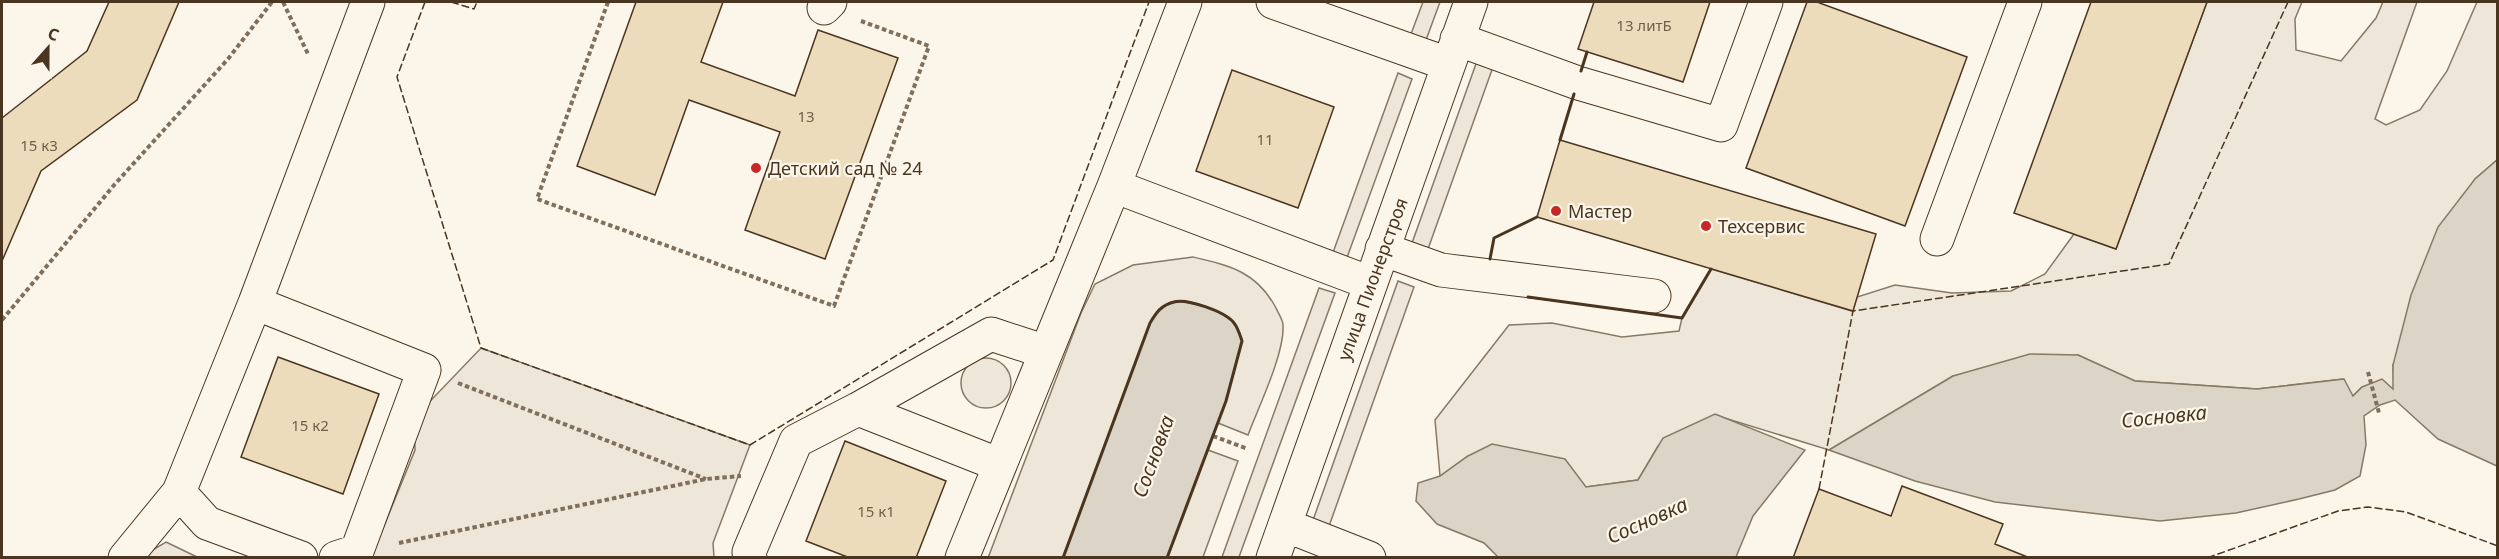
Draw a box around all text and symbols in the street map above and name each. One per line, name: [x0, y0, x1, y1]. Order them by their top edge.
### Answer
house number: 13 литБ: [1616, 15, 1672, 35]
north arrow: [18, 18, 78, 78]
text: С: [45, 22, 62, 46]
house number: 13: [797, 106, 815, 126]
house number: 11: [1256, 129, 1274, 149]
house number: 15 к3: [20, 135, 58, 155]
place label: Детский сад № 24: [768, 156, 923, 180]
marker: Детский сад № 24: [749, 161, 763, 175]
street label: улица Пионерстроя: [1331, 194, 1413, 364]
place label: Мастер: [1568, 199, 1632, 223]
marker: Мастер: [1549, 204, 1563, 218]
place label: Техсервис: [1718, 214, 1806, 238]
marker: Техсервис: [1699, 219, 1713, 233]
water label: Сосновка: [2120, 398, 2208, 434]
water label: Сосновка: [1126, 411, 1180, 501]
house number: 15 к2: [291, 415, 329, 435]
water label: Сосновка: [1602, 490, 1692, 550]
house number: 15 к1: [857, 501, 895, 521]

